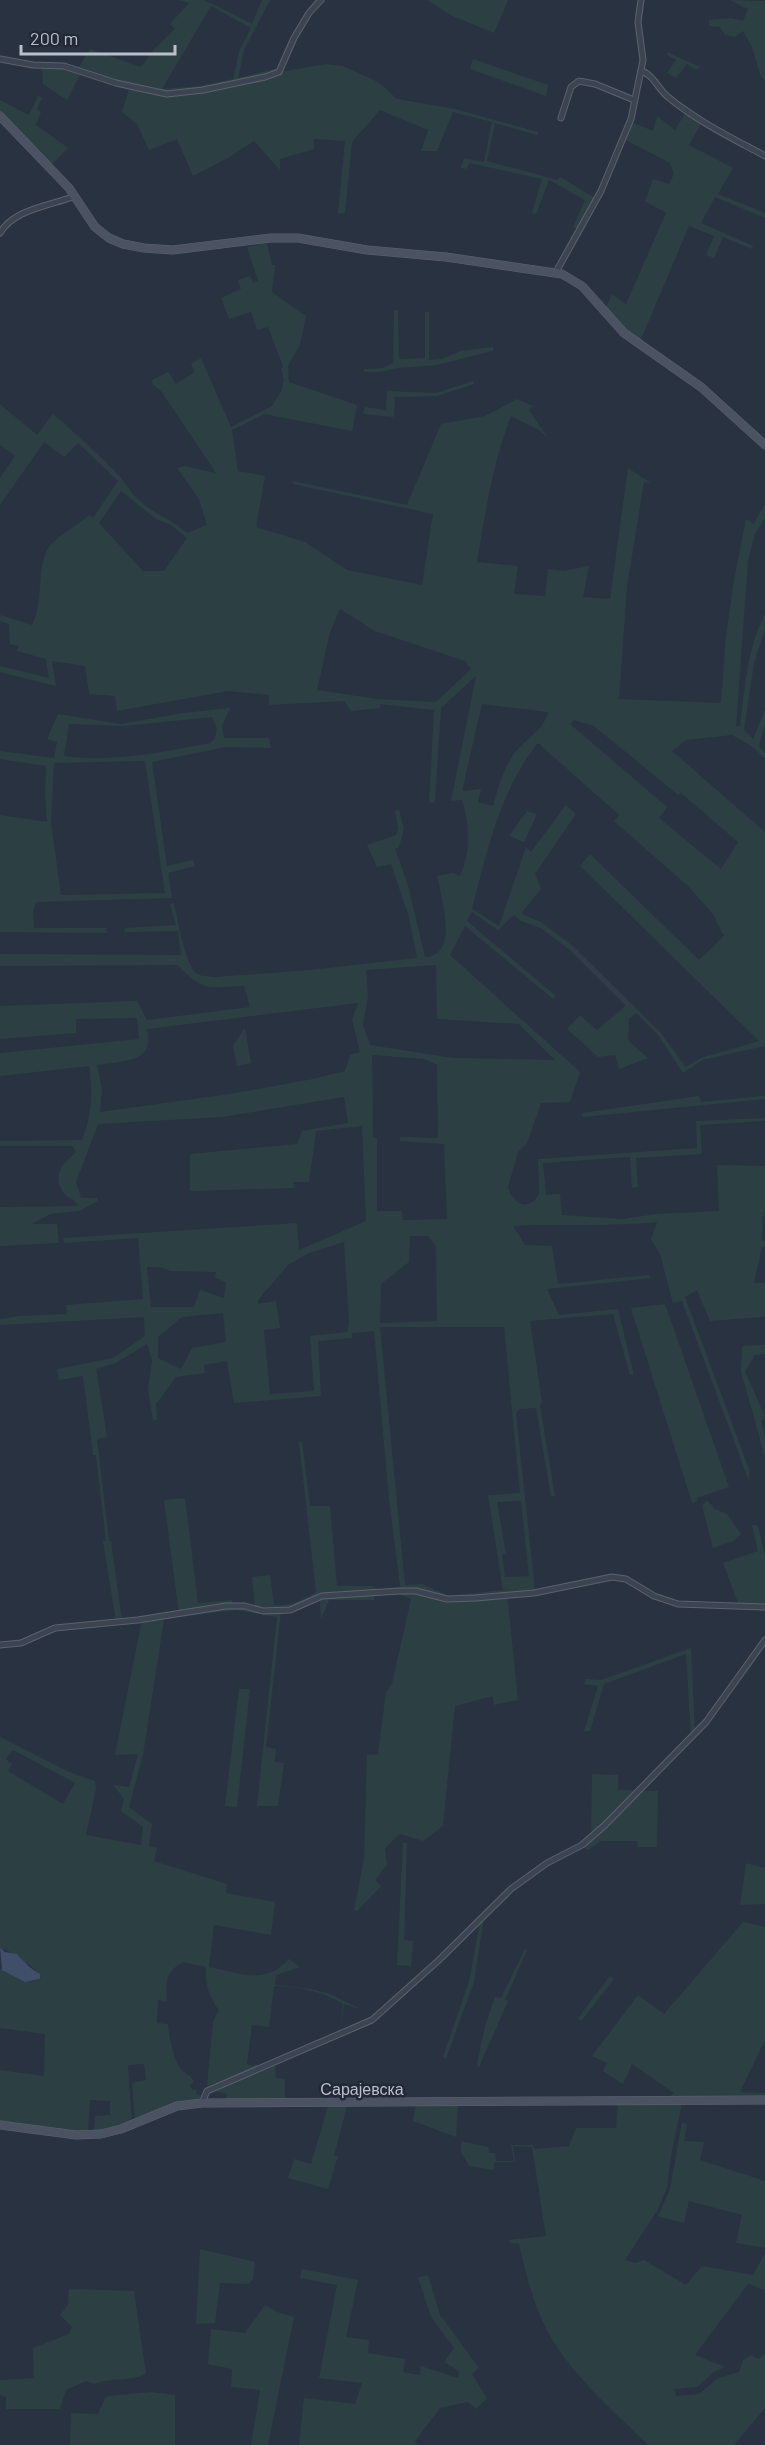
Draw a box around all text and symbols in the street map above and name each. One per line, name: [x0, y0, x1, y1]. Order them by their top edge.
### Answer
scale bar: [21, 18, 176, 56]
text: 200 m: [30, 27, 78, 49]
street label: Сарајевска: [320, 2079, 404, 2098]

